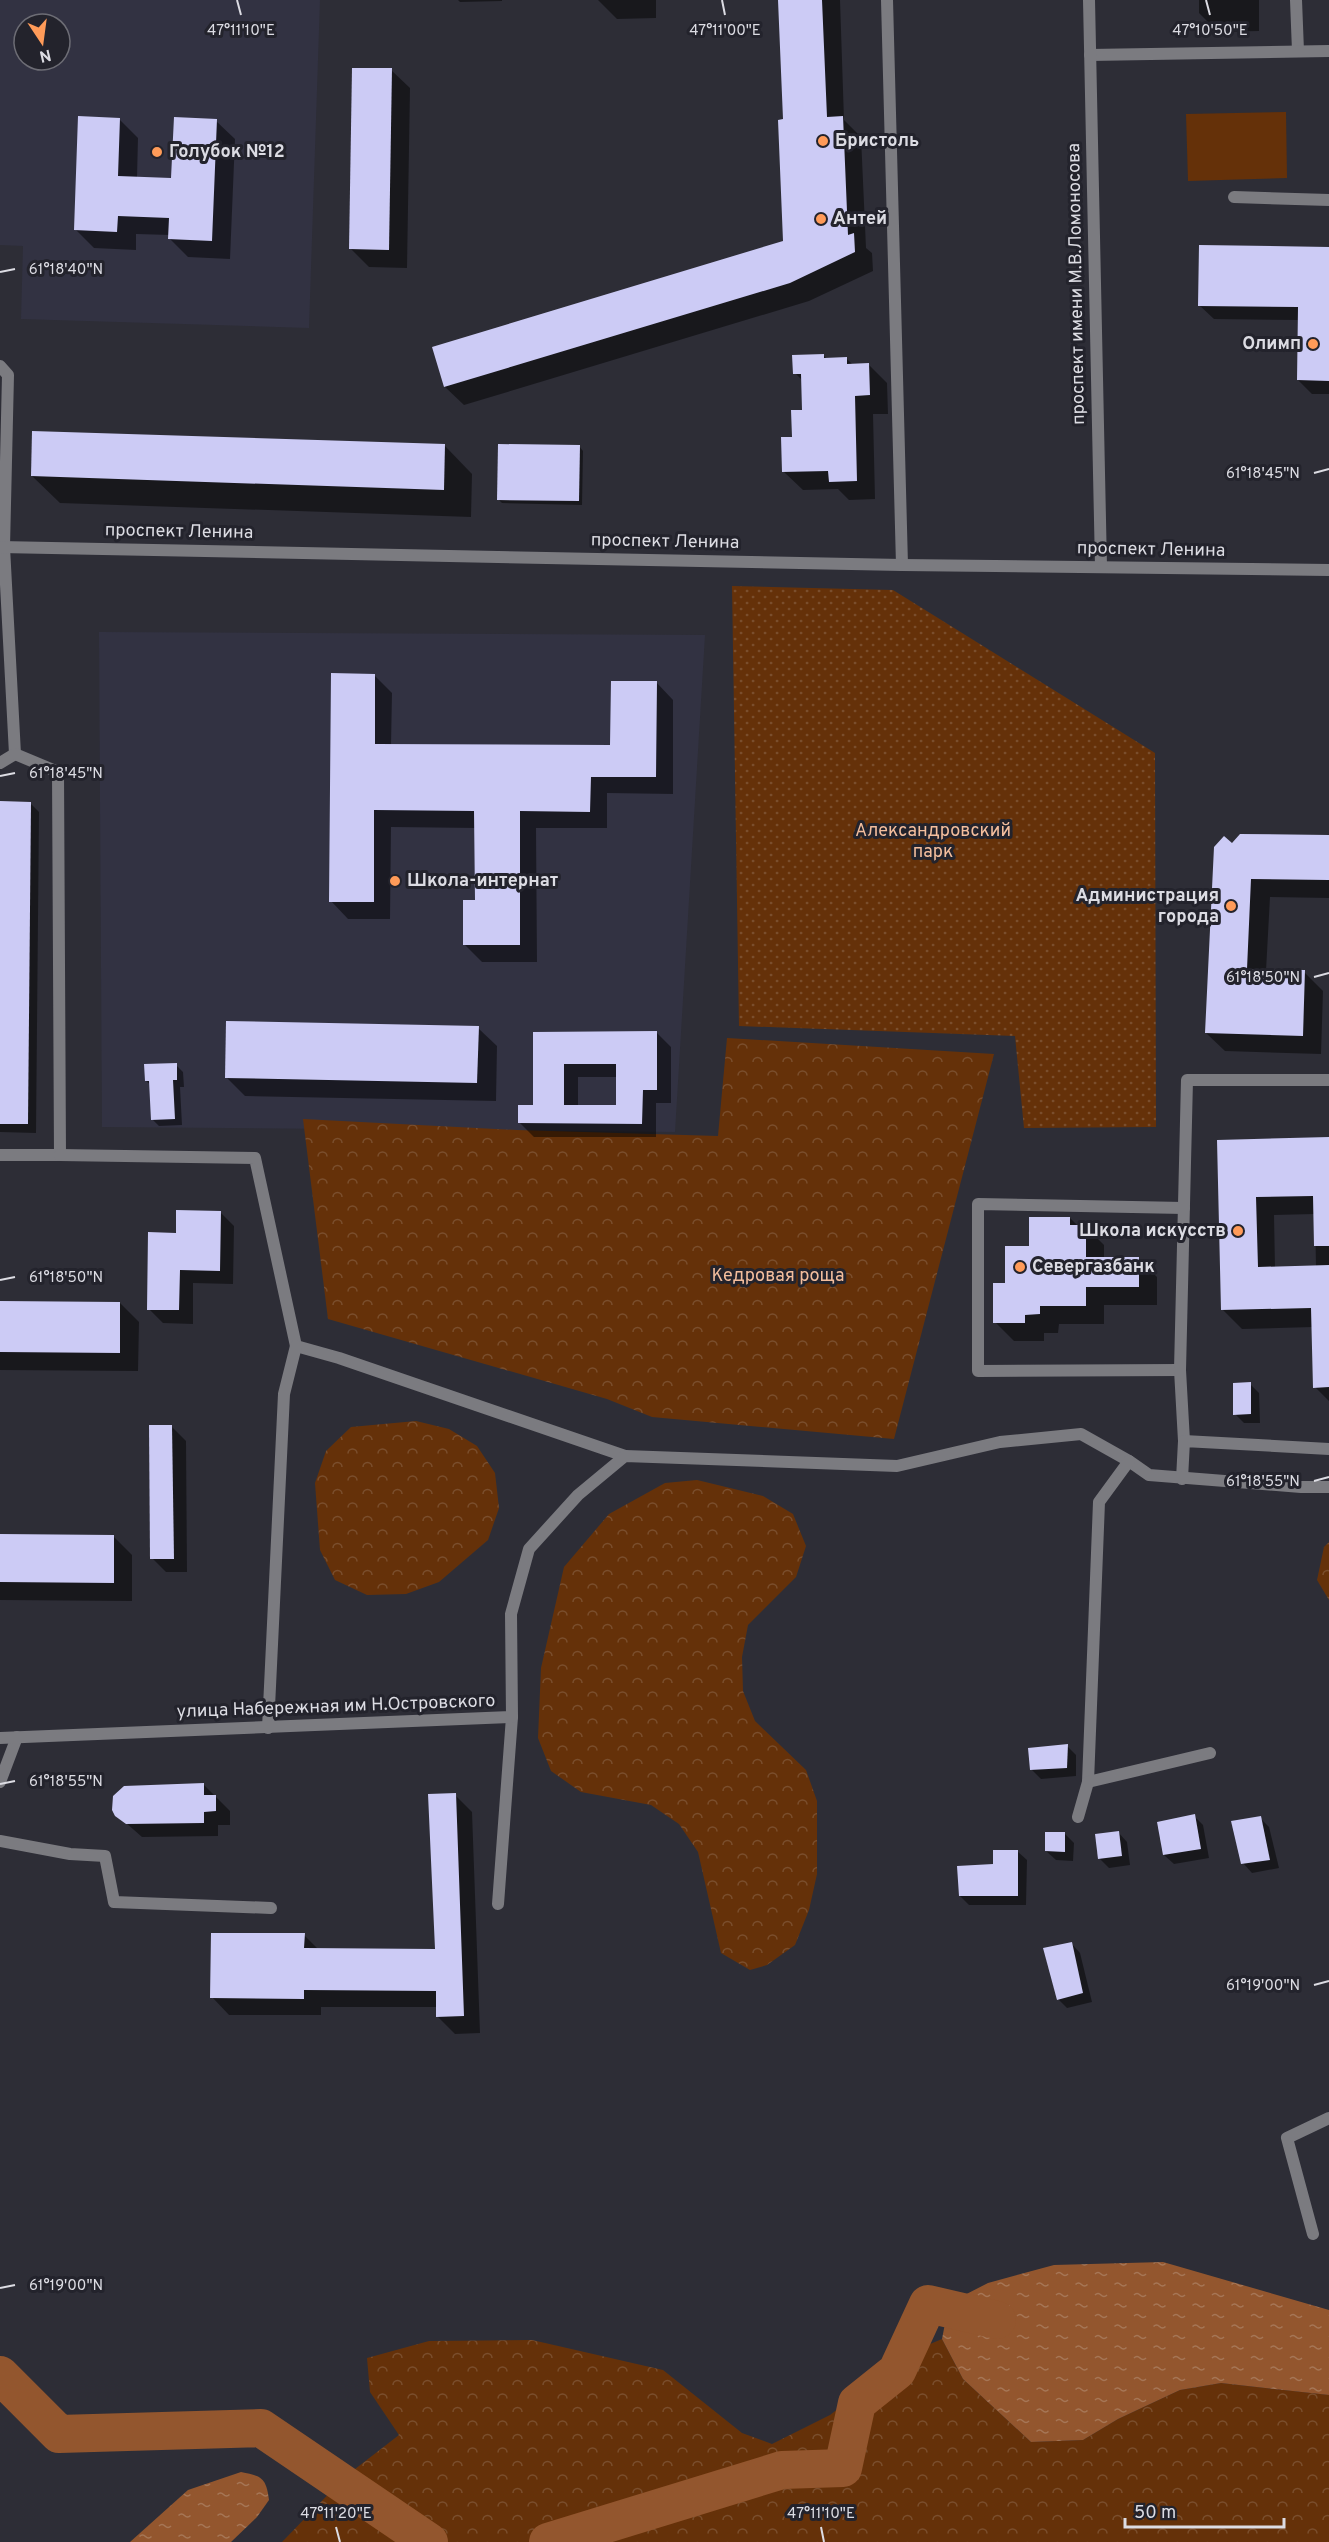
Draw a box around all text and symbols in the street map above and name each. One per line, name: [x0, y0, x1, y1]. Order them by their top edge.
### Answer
north arrow: [12, 12, 72, 72]
text: 47°11'10"E: [207, 22, 275, 41]
text: 47°11'00"E: [689, 22, 761, 41]
text: 47°10'50"E: [1172, 22, 1248, 41]
text: N: [37, 44, 53, 66]
place label: Бристоль: [835, 130, 919, 153]
marker: Бристоль: [816, 134, 830, 148]
place label: Голубок №12: [169, 141, 285, 164]
street label: проспект имени М.В.Ломоносова: [1063, 143, 1091, 425]
marker: Голубок №12: [150, 145, 164, 159]
place label: Антей: [833, 208, 887, 231]
marker: Антей: [814, 212, 828, 226]
text: 61°18'40"N: [29, 261, 103, 280]
place label: Олимп: [1242, 333, 1301, 356]
marker: Олимп: [1306, 337, 1320, 351]
text: 61°18'45"N: [1226, 465, 1300, 484]
street label: проспект Ленина: [105, 519, 253, 545]
street label: проспект Ленина: [591, 529, 739, 555]
street label: проспект Ленина: [1077, 537, 1225, 563]
text: 61°18'45"N: [29, 765, 103, 784]
park label: Александровский парк: [855, 820, 1011, 864]
place label: Школа-интернат: [407, 870, 559, 893]
marker: Школа-интернат: [388, 874, 402, 888]
place label: Администрация города: [1075, 885, 1219, 929]
marker: Администрация города: [1224, 899, 1238, 913]
text: 61°18'50"N: [1226, 969, 1300, 988]
place label: Школа искусcтв: [1079, 1220, 1226, 1243]
marker: Школа искусcтв: [1231, 1224, 1245, 1238]
place label: Севергазбанк: [1032, 1256, 1155, 1279]
marker: Севергазбанк: [1013, 1260, 1027, 1274]
park label: Кедровая роща: [711, 1265, 845, 1288]
text: 61°18'50"N: [29, 1269, 103, 1288]
text: 61°18'55"N: [1226, 1473, 1300, 1492]
street label: улица Набережная им Н.Островского: [176, 1690, 496, 1724]
text: 61°18'55"N: [29, 1773, 103, 1792]
text: 61°19'00"N: [1226, 1977, 1300, 1996]
text: 61°19'00"N: [29, 2277, 103, 2296]
scale bar: [1125, 2491, 1284, 2529]
text: 50 m: [1134, 2502, 1176, 2525]
text: 47°11'20"E: [300, 2505, 372, 2524]
text: 47°11'10"E: [787, 2505, 855, 2524]

